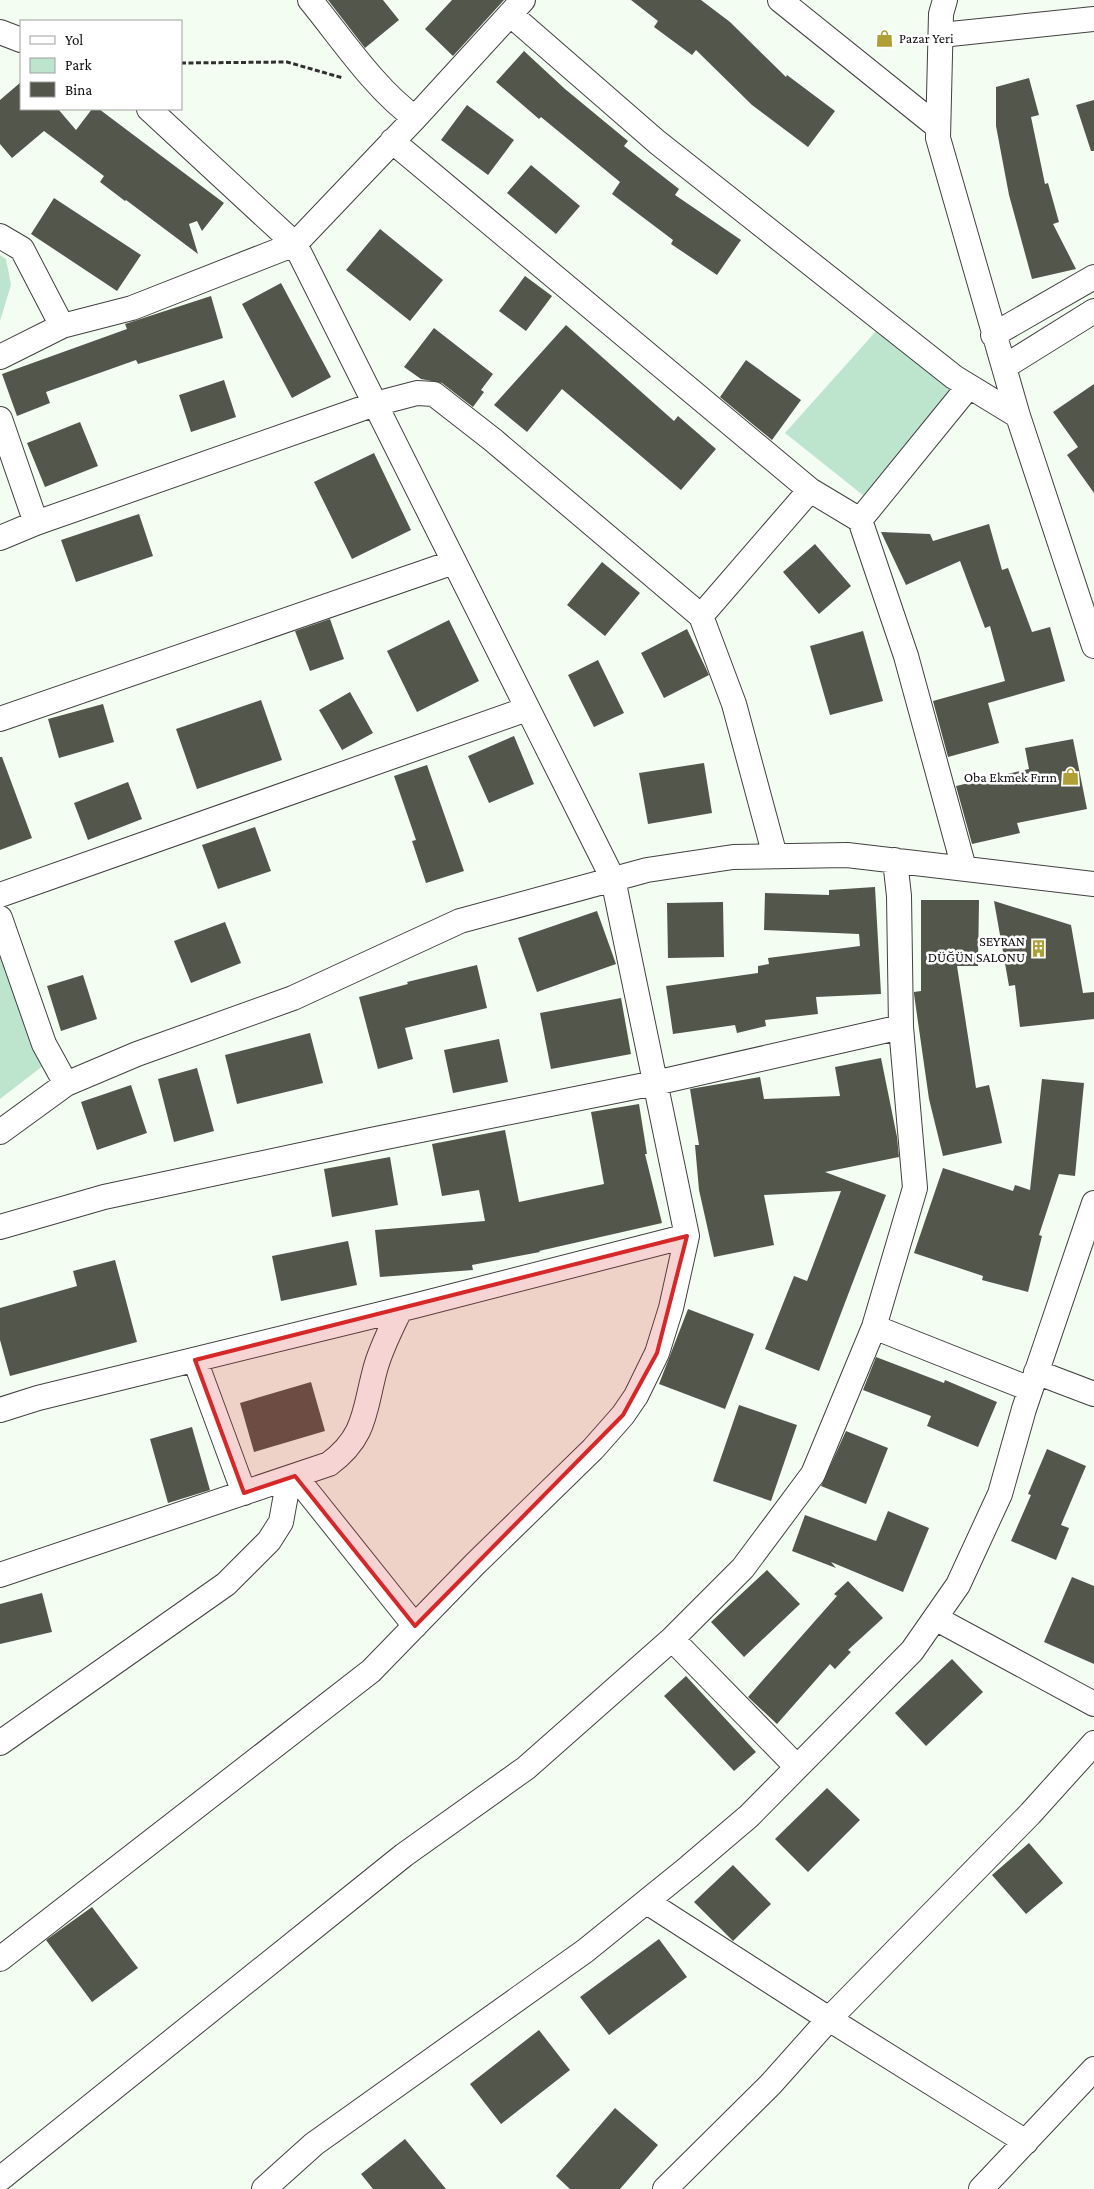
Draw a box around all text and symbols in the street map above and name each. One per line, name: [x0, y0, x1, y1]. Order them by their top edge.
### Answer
legend: [20, 20, 182, 110]
shop icon: Pazar Yeri: [875, 28, 895, 48]
place label: Pazar Yeri: [899, 30, 954, 46]
text: Yol: [65, 32, 83, 48]
text: Park: [65, 57, 92, 73]
text: Bina: [65, 82, 92, 98]
shop icon: Oba Ekmek Fırın: [1061, 767, 1081, 787]
place label: Oba Ekmek Fırın: [964, 769, 1057, 785]
place label: SEYRAN DÜĞÜN SALONU: [928, 933, 1025, 965]
building icon: SEYRAN DÜĞÜN SALONU: [1029, 939, 1049, 959]

